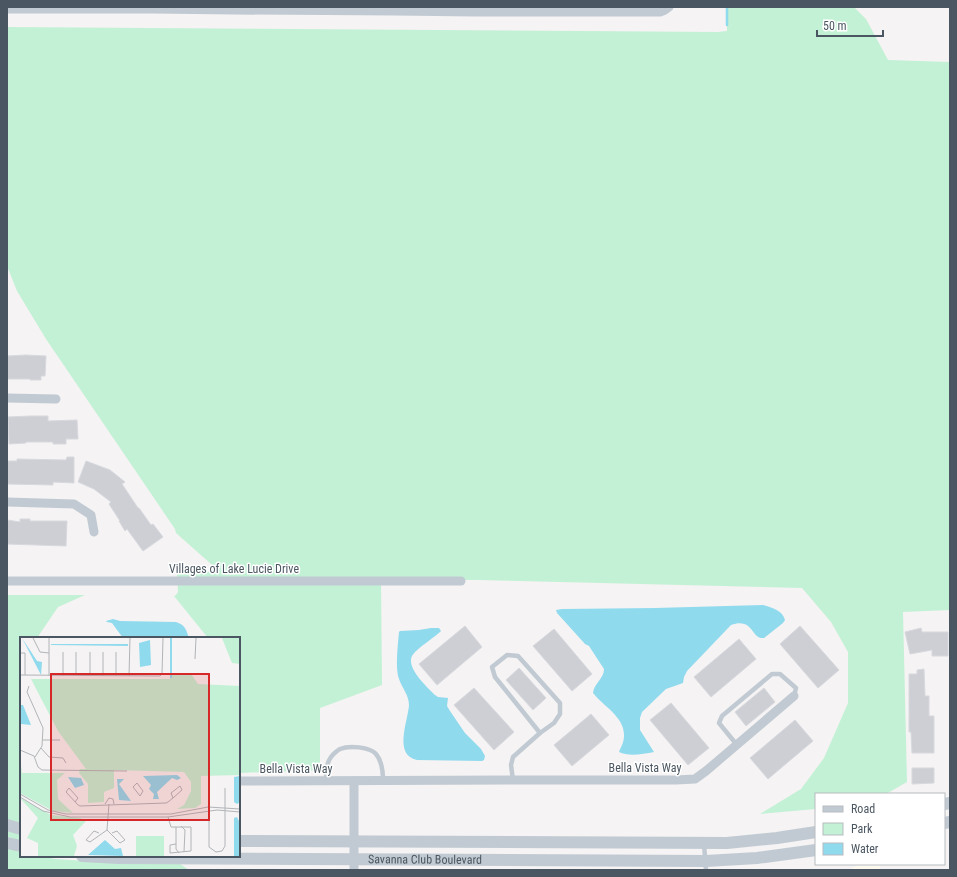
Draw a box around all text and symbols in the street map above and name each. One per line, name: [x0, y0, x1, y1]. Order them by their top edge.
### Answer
scale bar: [817, 12, 883, 38]
text: 50 m: [823, 19, 847, 33]
street label: Villages of Lake Lucie Drive: [169, 562, 299, 576]
inset map: [20, 637, 240, 857]
street label: Bella Vista Way: [609, 761, 681, 775]
street label: Bella Vista Way: [260, 762, 332, 776]
legend: [815, 793, 945, 865]
text: Road: [851, 802, 875, 816]
text: Park: [851, 822, 873, 836]
text: Water: [851, 842, 879, 856]
street label: Savanna Club Boulevard: [368, 852, 482, 867]

